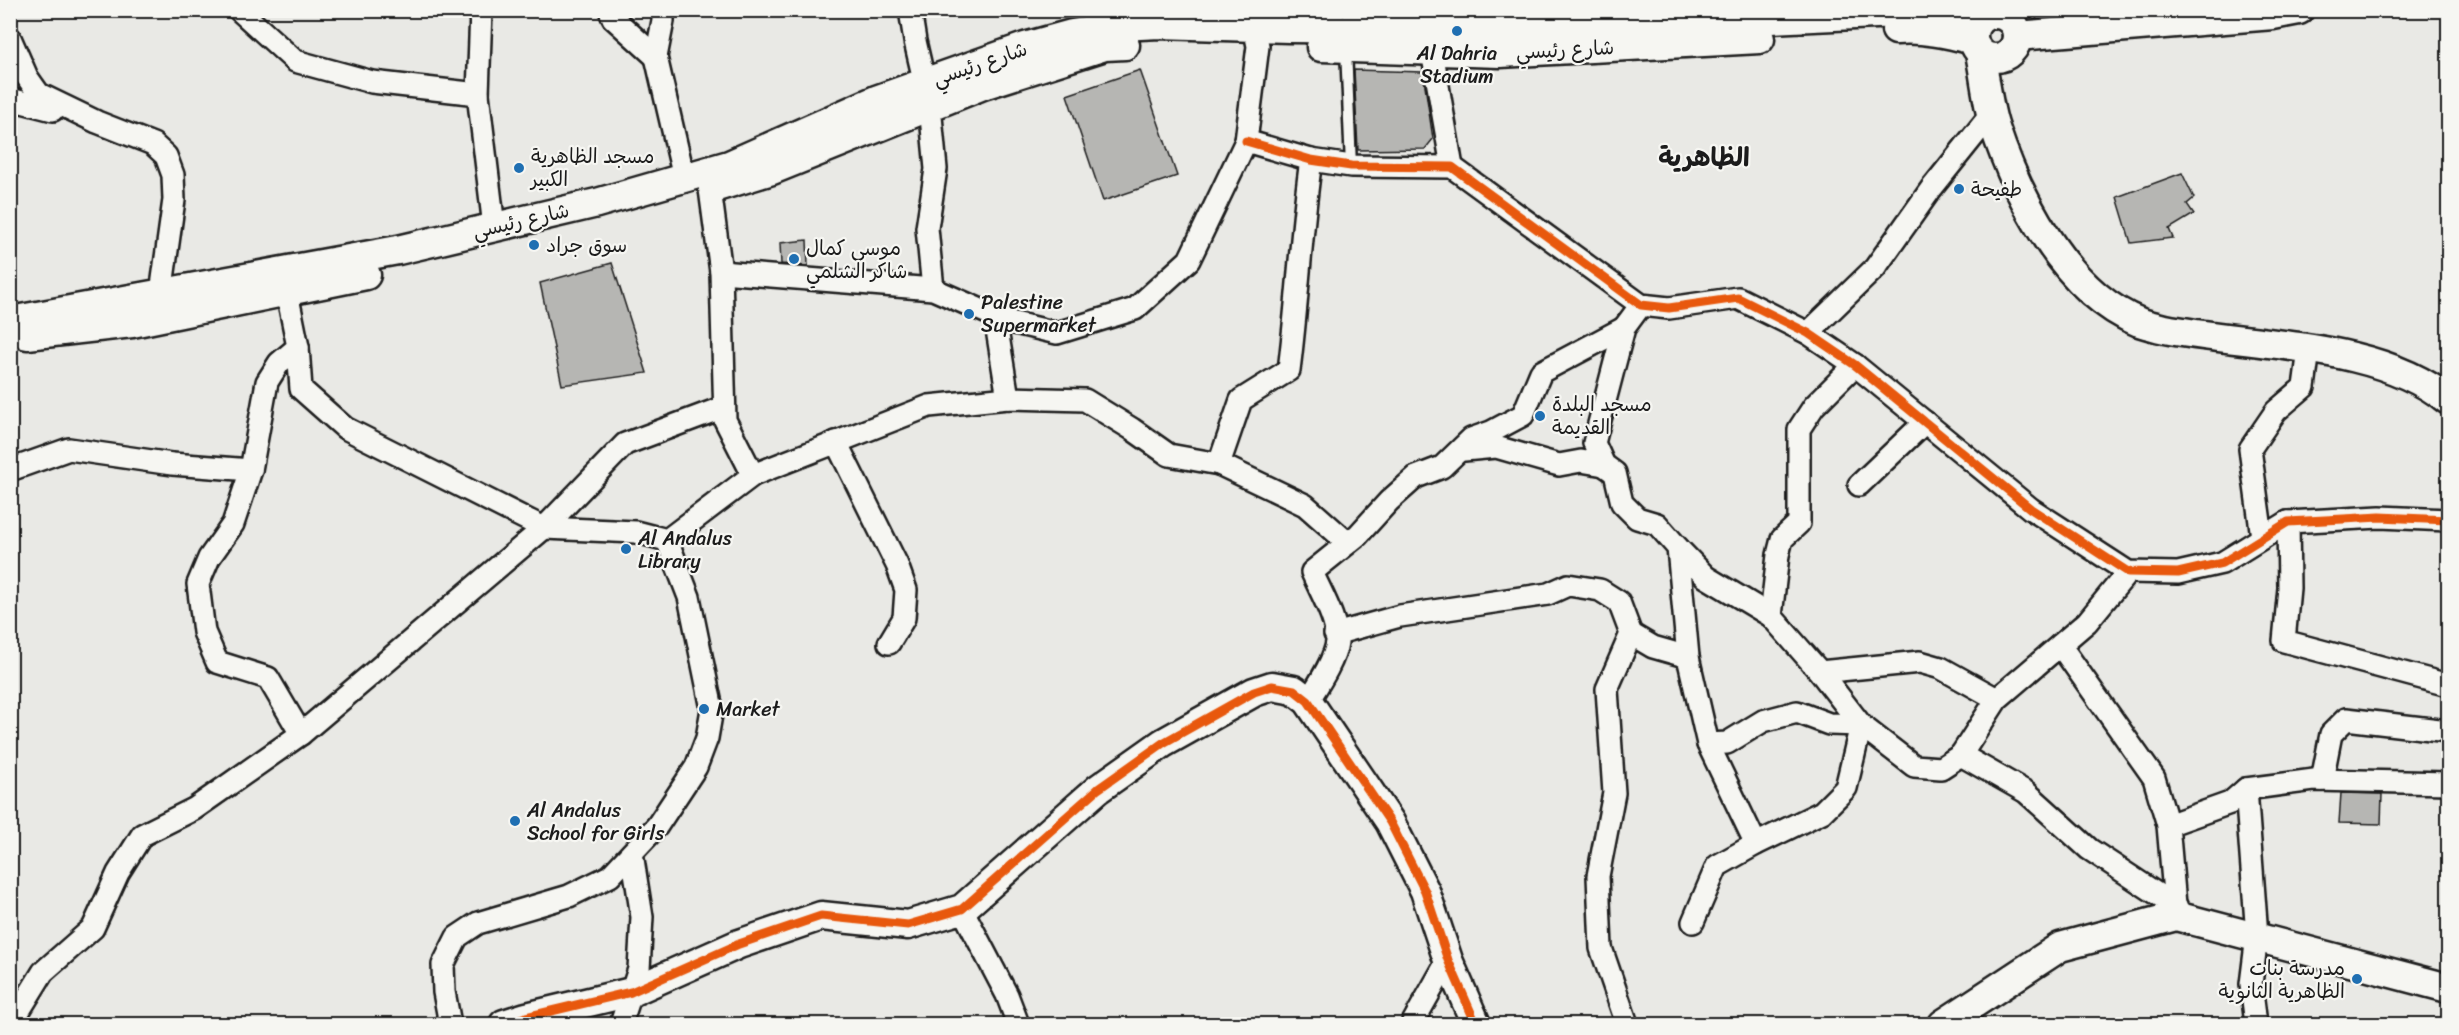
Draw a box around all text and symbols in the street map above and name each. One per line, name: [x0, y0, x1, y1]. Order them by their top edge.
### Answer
marker: Al Dahria Stadium: [1450, 24, 1464, 38]
street label: شارع رئيسي: [1515, 30, 1615, 70]
street label: شارع رئيسي: [928, 31, 1032, 97]
place label: Al Dahria Stadium: [1416, 36, 1497, 94]
district label: الظاهرية: [1658, 134, 1750, 180]
place label: مسجد الظاهرية الكبير: [529, 139, 654, 197]
marker: مسجد الظاهرية الكبير: [512, 161, 526, 175]
place label: طفيحة: [1971, 172, 2022, 207]
marker: طفيحة: [1952, 182, 1966, 196]
street label: شارع رئيسي: [469, 193, 573, 249]
place label: سوق جراد: [546, 228, 627, 263]
place label: موسى كمال شاكر الشلمي: [806, 231, 908, 289]
marker: سوق جراد: [527, 238, 541, 252]
marker: موسى كمال شاكر الشلمي: [787, 252, 801, 266]
place label: Palestine Supermarket: [981, 285, 1097, 343]
marker: Palestine Supermarket: [962, 307, 976, 321]
place label: مسجد البلدة القديمة: [1552, 387, 1652, 445]
marker: مسجد البلدة القديمة: [1533, 409, 1547, 423]
place label: Al Andalus Library: [637, 521, 733, 579]
marker: Al Andalus Library: [619, 542, 633, 556]
place label: Market: [716, 692, 780, 727]
marker: Market: [697, 702, 711, 716]
place label: Al Andalus School for Girls: [526, 793, 665, 851]
marker: Al Andalus School for Girls: [508, 814, 522, 828]
place label: مدرسة بنات الظاهرية الثانوية: [2219, 951, 2345, 1009]
marker: مدرسة بنات الظاهرية الثانوية: [2350, 972, 2364, 986]

